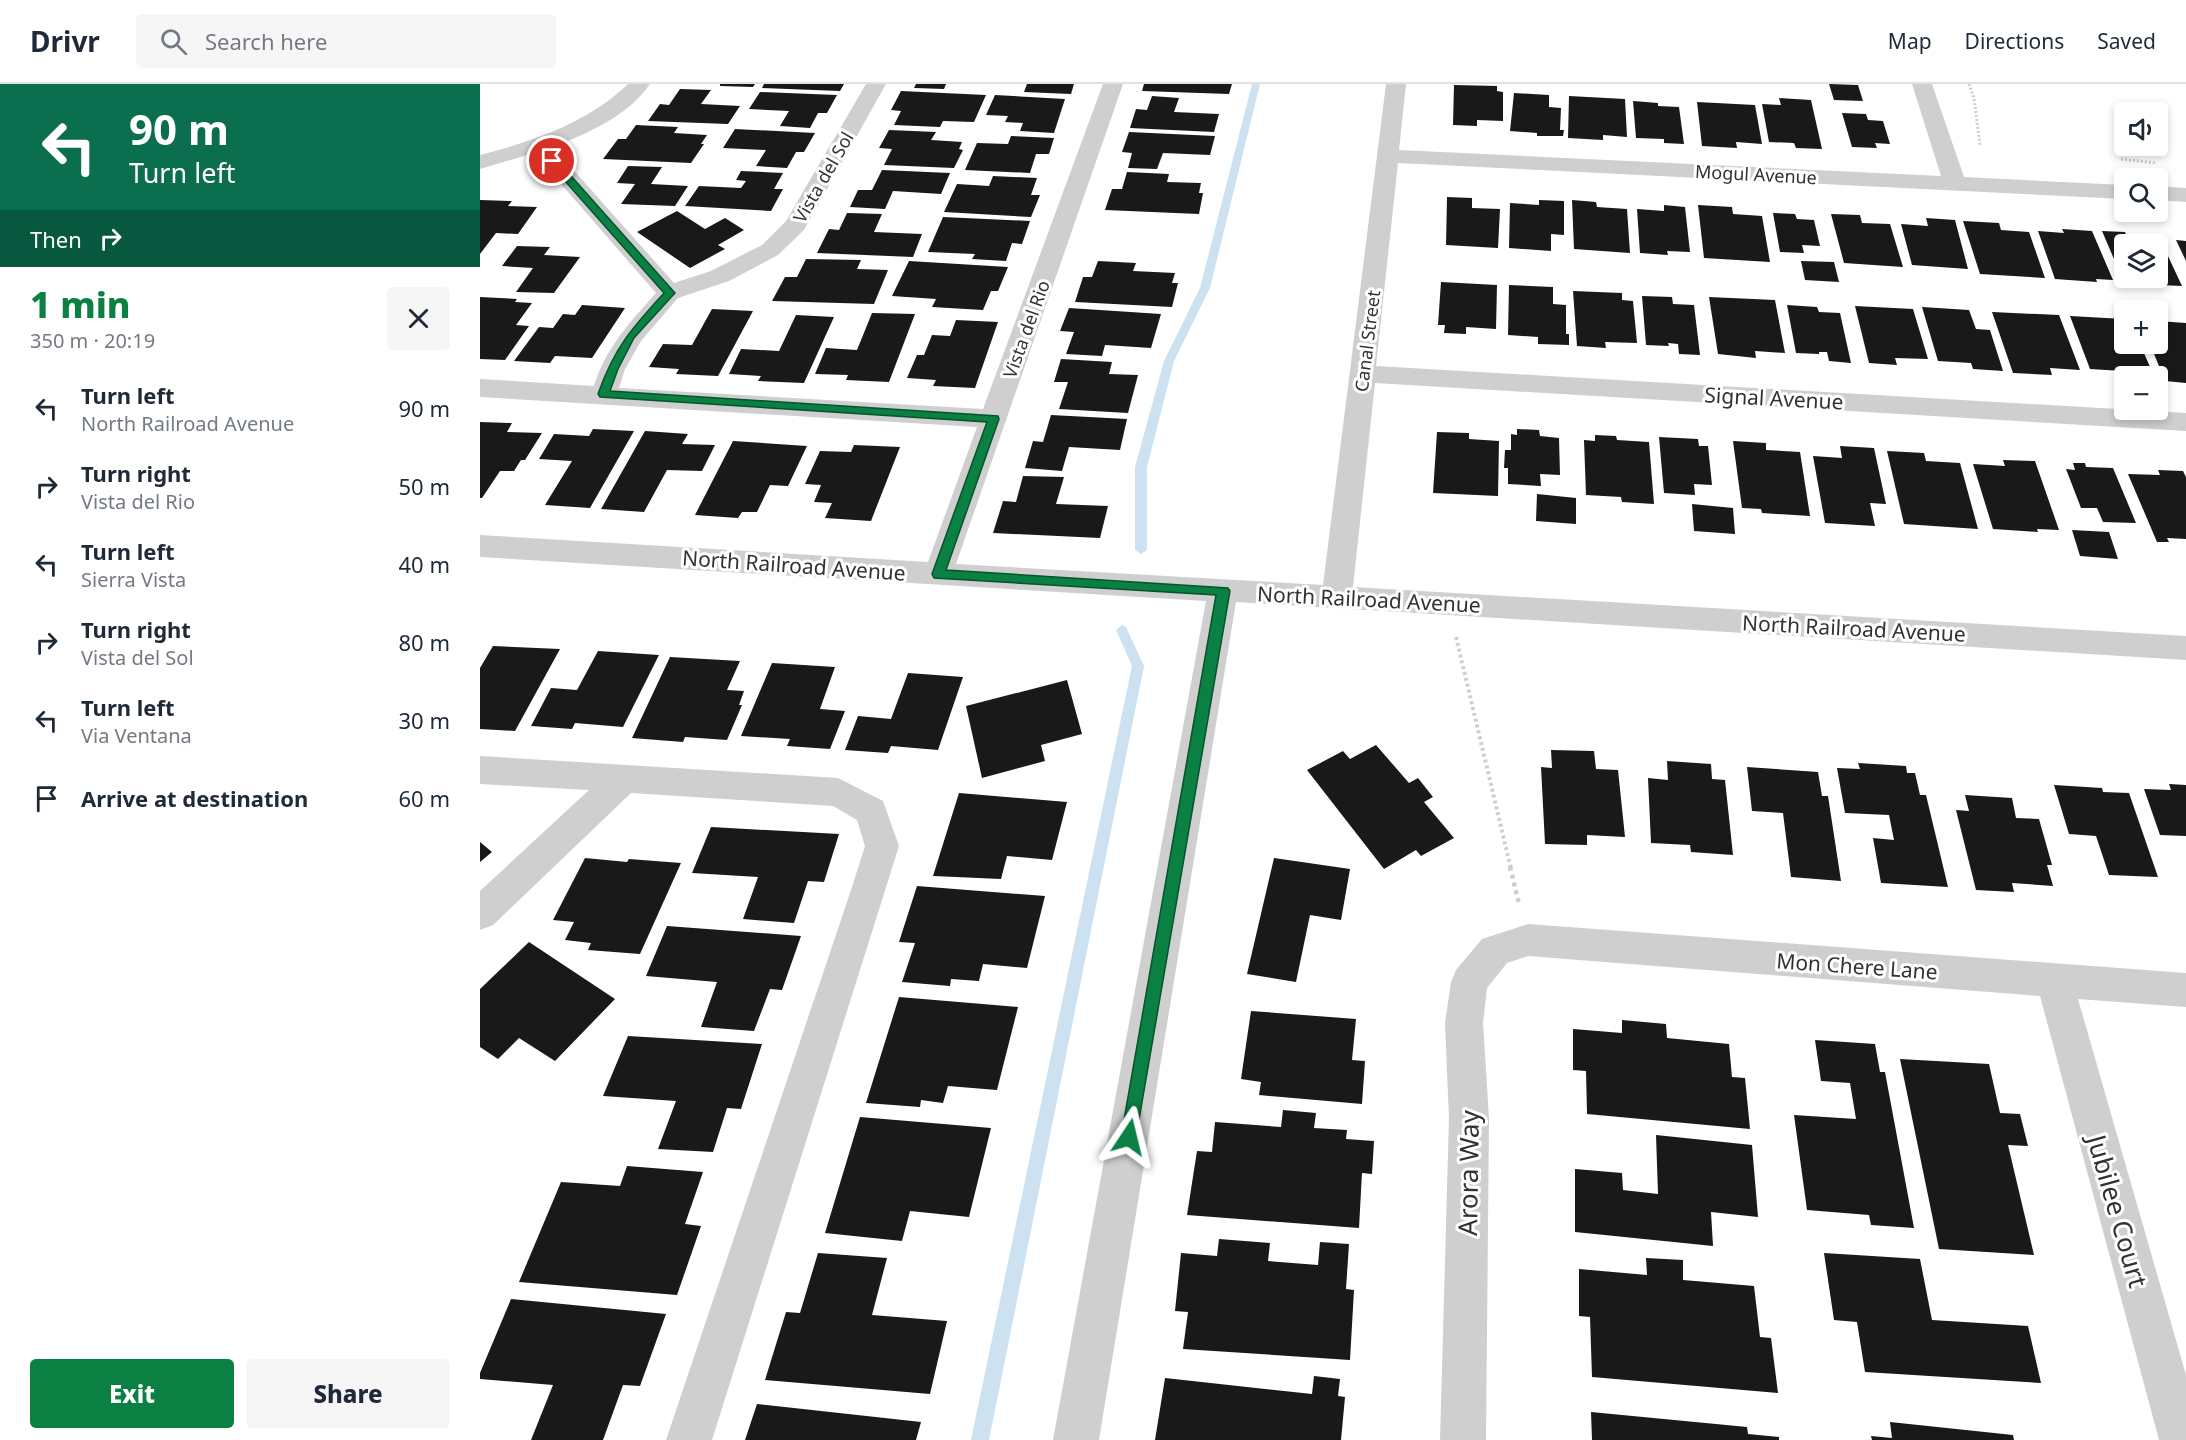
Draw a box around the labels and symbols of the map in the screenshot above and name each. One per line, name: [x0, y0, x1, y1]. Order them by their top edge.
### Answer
street label: Vista del Sol: [787, 127, 859, 227]
pin: [526, 135, 577, 186]
street label: Mogul Avenue: [1694, 159, 1818, 189]
street label: Vista del Rio: [997, 277, 1055, 381]
street label: Canal Street: [1349, 288, 1385, 393]
street label: Signal Avenue: [1704, 380, 1844, 416]
street label: North Railroad Avenue: [681, 543, 907, 587]
street label: North Railroad Avenue: [1256, 579, 1482, 619]
street label: North Railroad Avenue: [1741, 608, 1967, 648]
street label: Mon Chere Lane: [1775, 946, 1939, 986]
position arrow: [1097, 1105, 1161, 1169]
street label: Arora Way: [1449, 1109, 1487, 1236]
street label: Jubilee Court: [2078, 1128, 2157, 1291]

